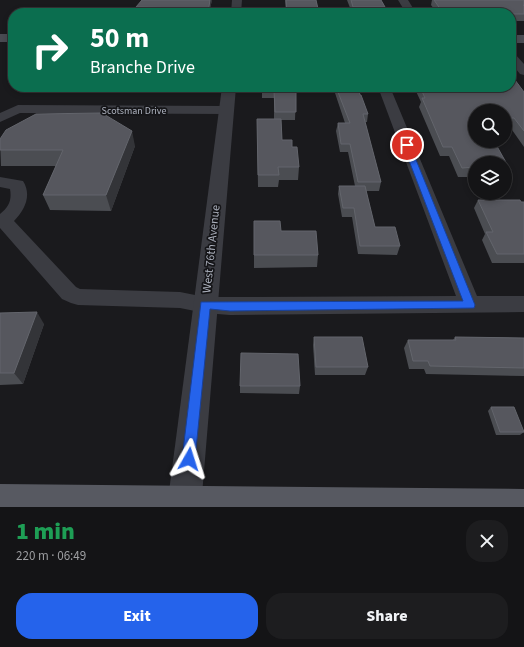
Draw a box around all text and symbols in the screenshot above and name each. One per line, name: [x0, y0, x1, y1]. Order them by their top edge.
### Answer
text: 50 m: [90, 18, 149, 58]
icon: right: [24, 24, 76, 76]
text: Branche Drive: [90, 55, 195, 80]
street label: Scotsman Drive: [102, 104, 166, 118]
map controls: [468, 104, 512, 200]
button: search: [468, 104, 512, 148]
pin: [390, 128, 424, 162]
icon: arrive: [396, 134, 418, 156]
button: layers: [468, 156, 512, 200]
street label: West 76th Avenue: [198, 204, 225, 294]
position arrow: [168, 438, 210, 480]
text: 1 min: [16, 514, 75, 549]
button: close: [466, 520, 508, 562]
text: 220 m · 06:49: [16, 547, 86, 565]
button: Exit: [16, 593, 258, 639]
button: Share: [266, 593, 508, 639]

